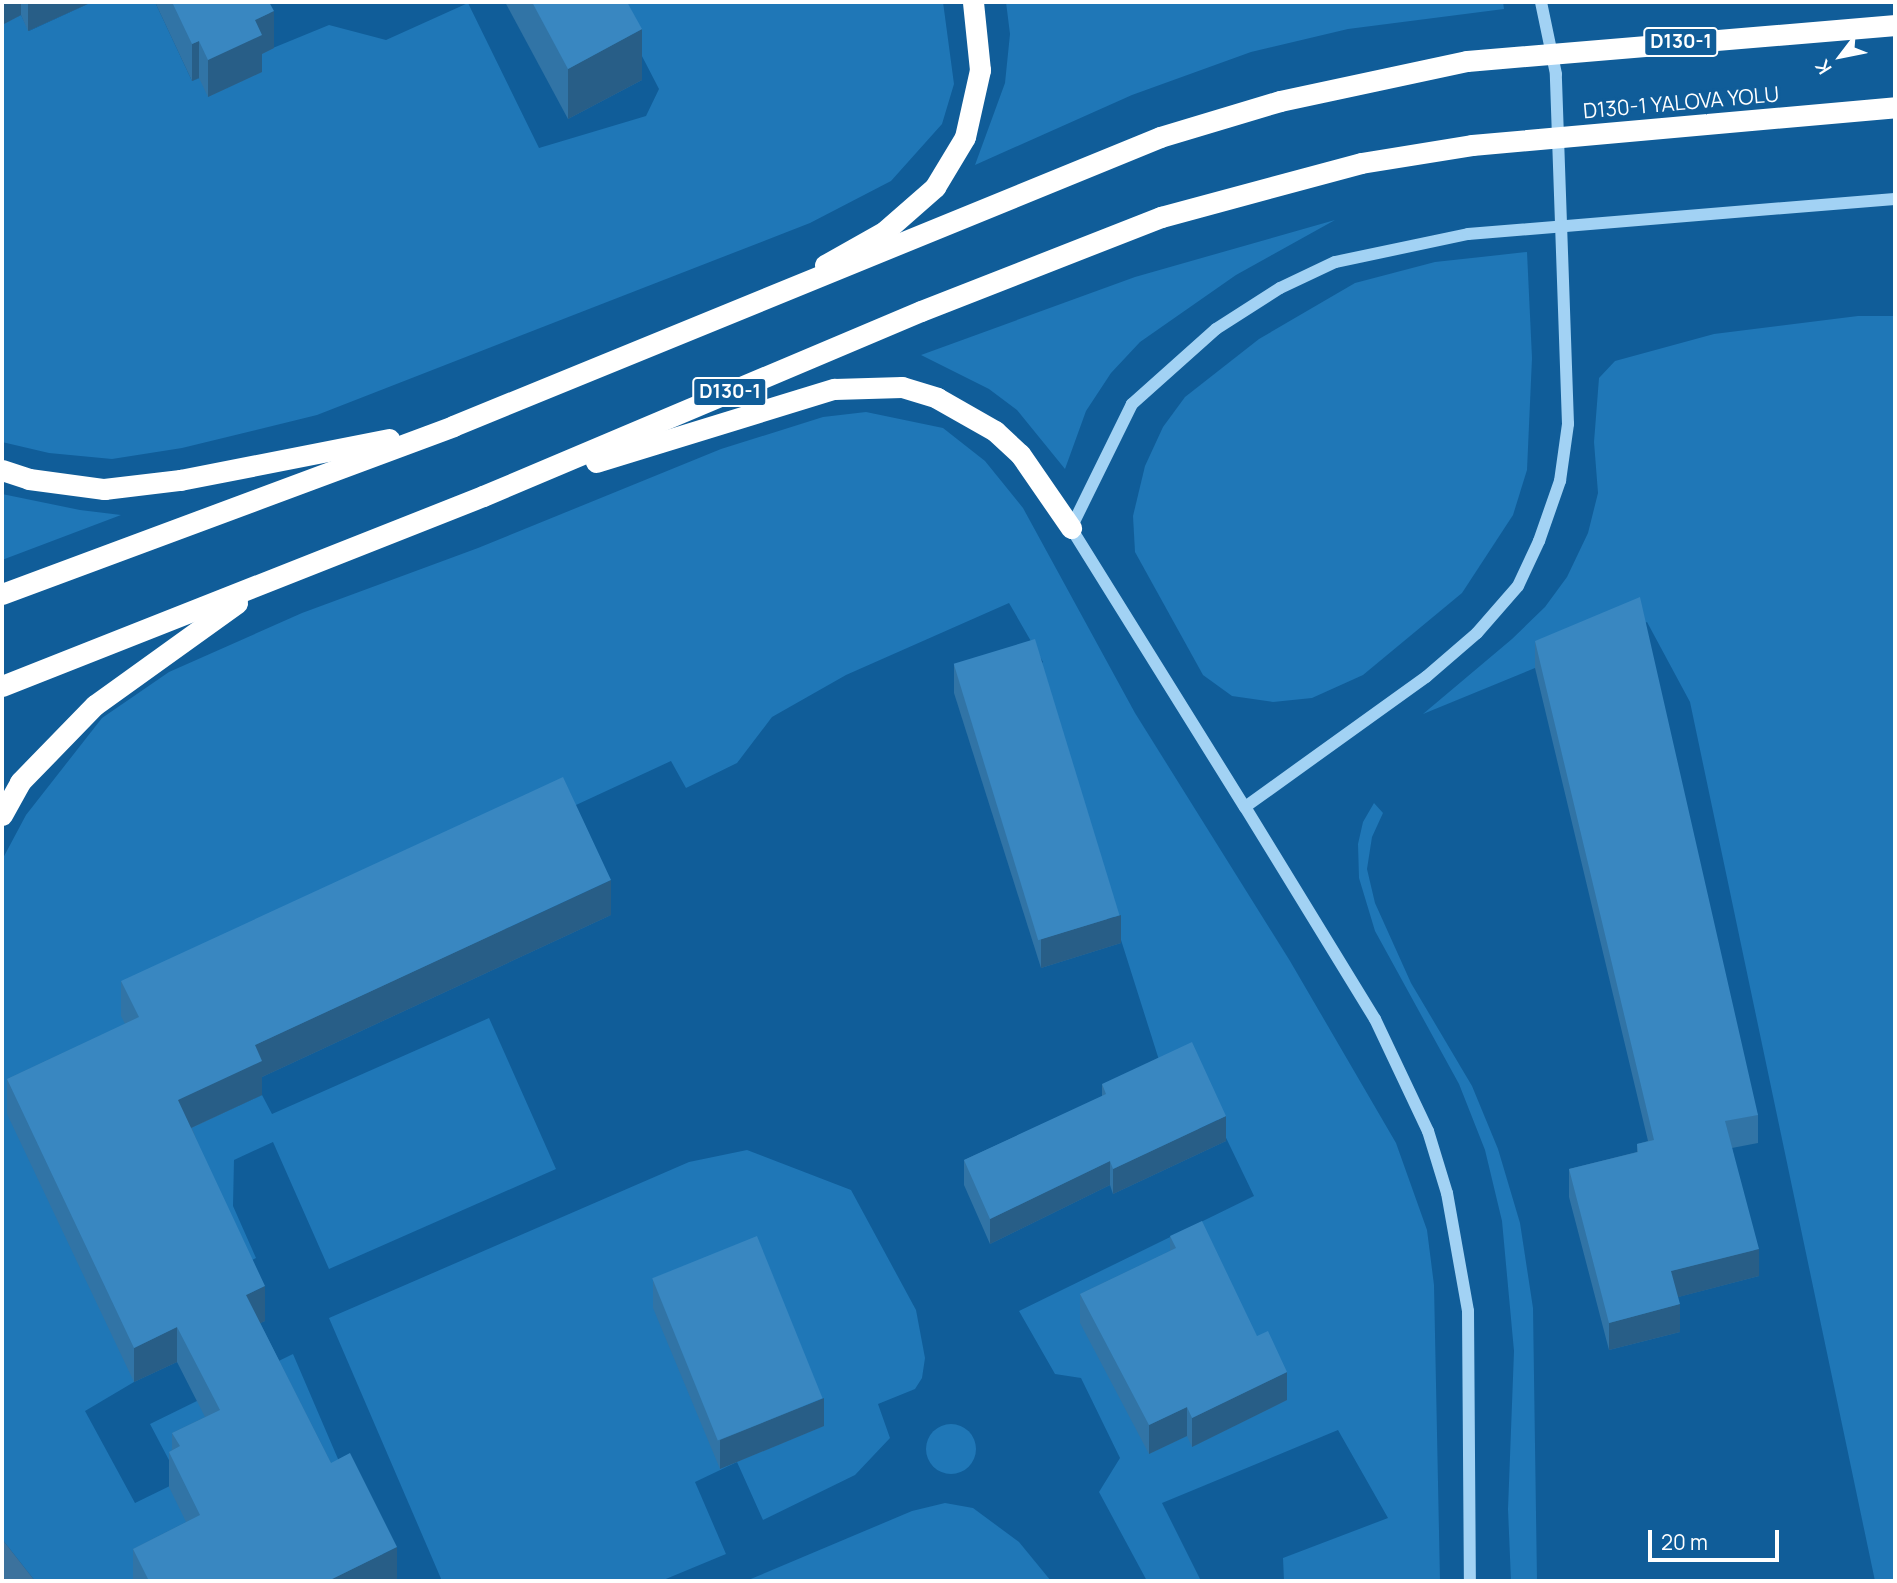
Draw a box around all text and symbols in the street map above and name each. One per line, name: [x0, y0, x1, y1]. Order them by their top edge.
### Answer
north arrow: [1806, 21, 1876, 91]
road number: D130-1: [1642, 26, 1720, 58]
text: K: [1809, 55, 1837, 79]
street label: D130-1 YALOVA YOLU: [1582, 81, 1780, 123]
road number: D130-1: [692, 376, 768, 408]
scale bar: [1652, 1516, 1783, 1560]
text: 20 m: [1661, 1528, 1708, 1556]

